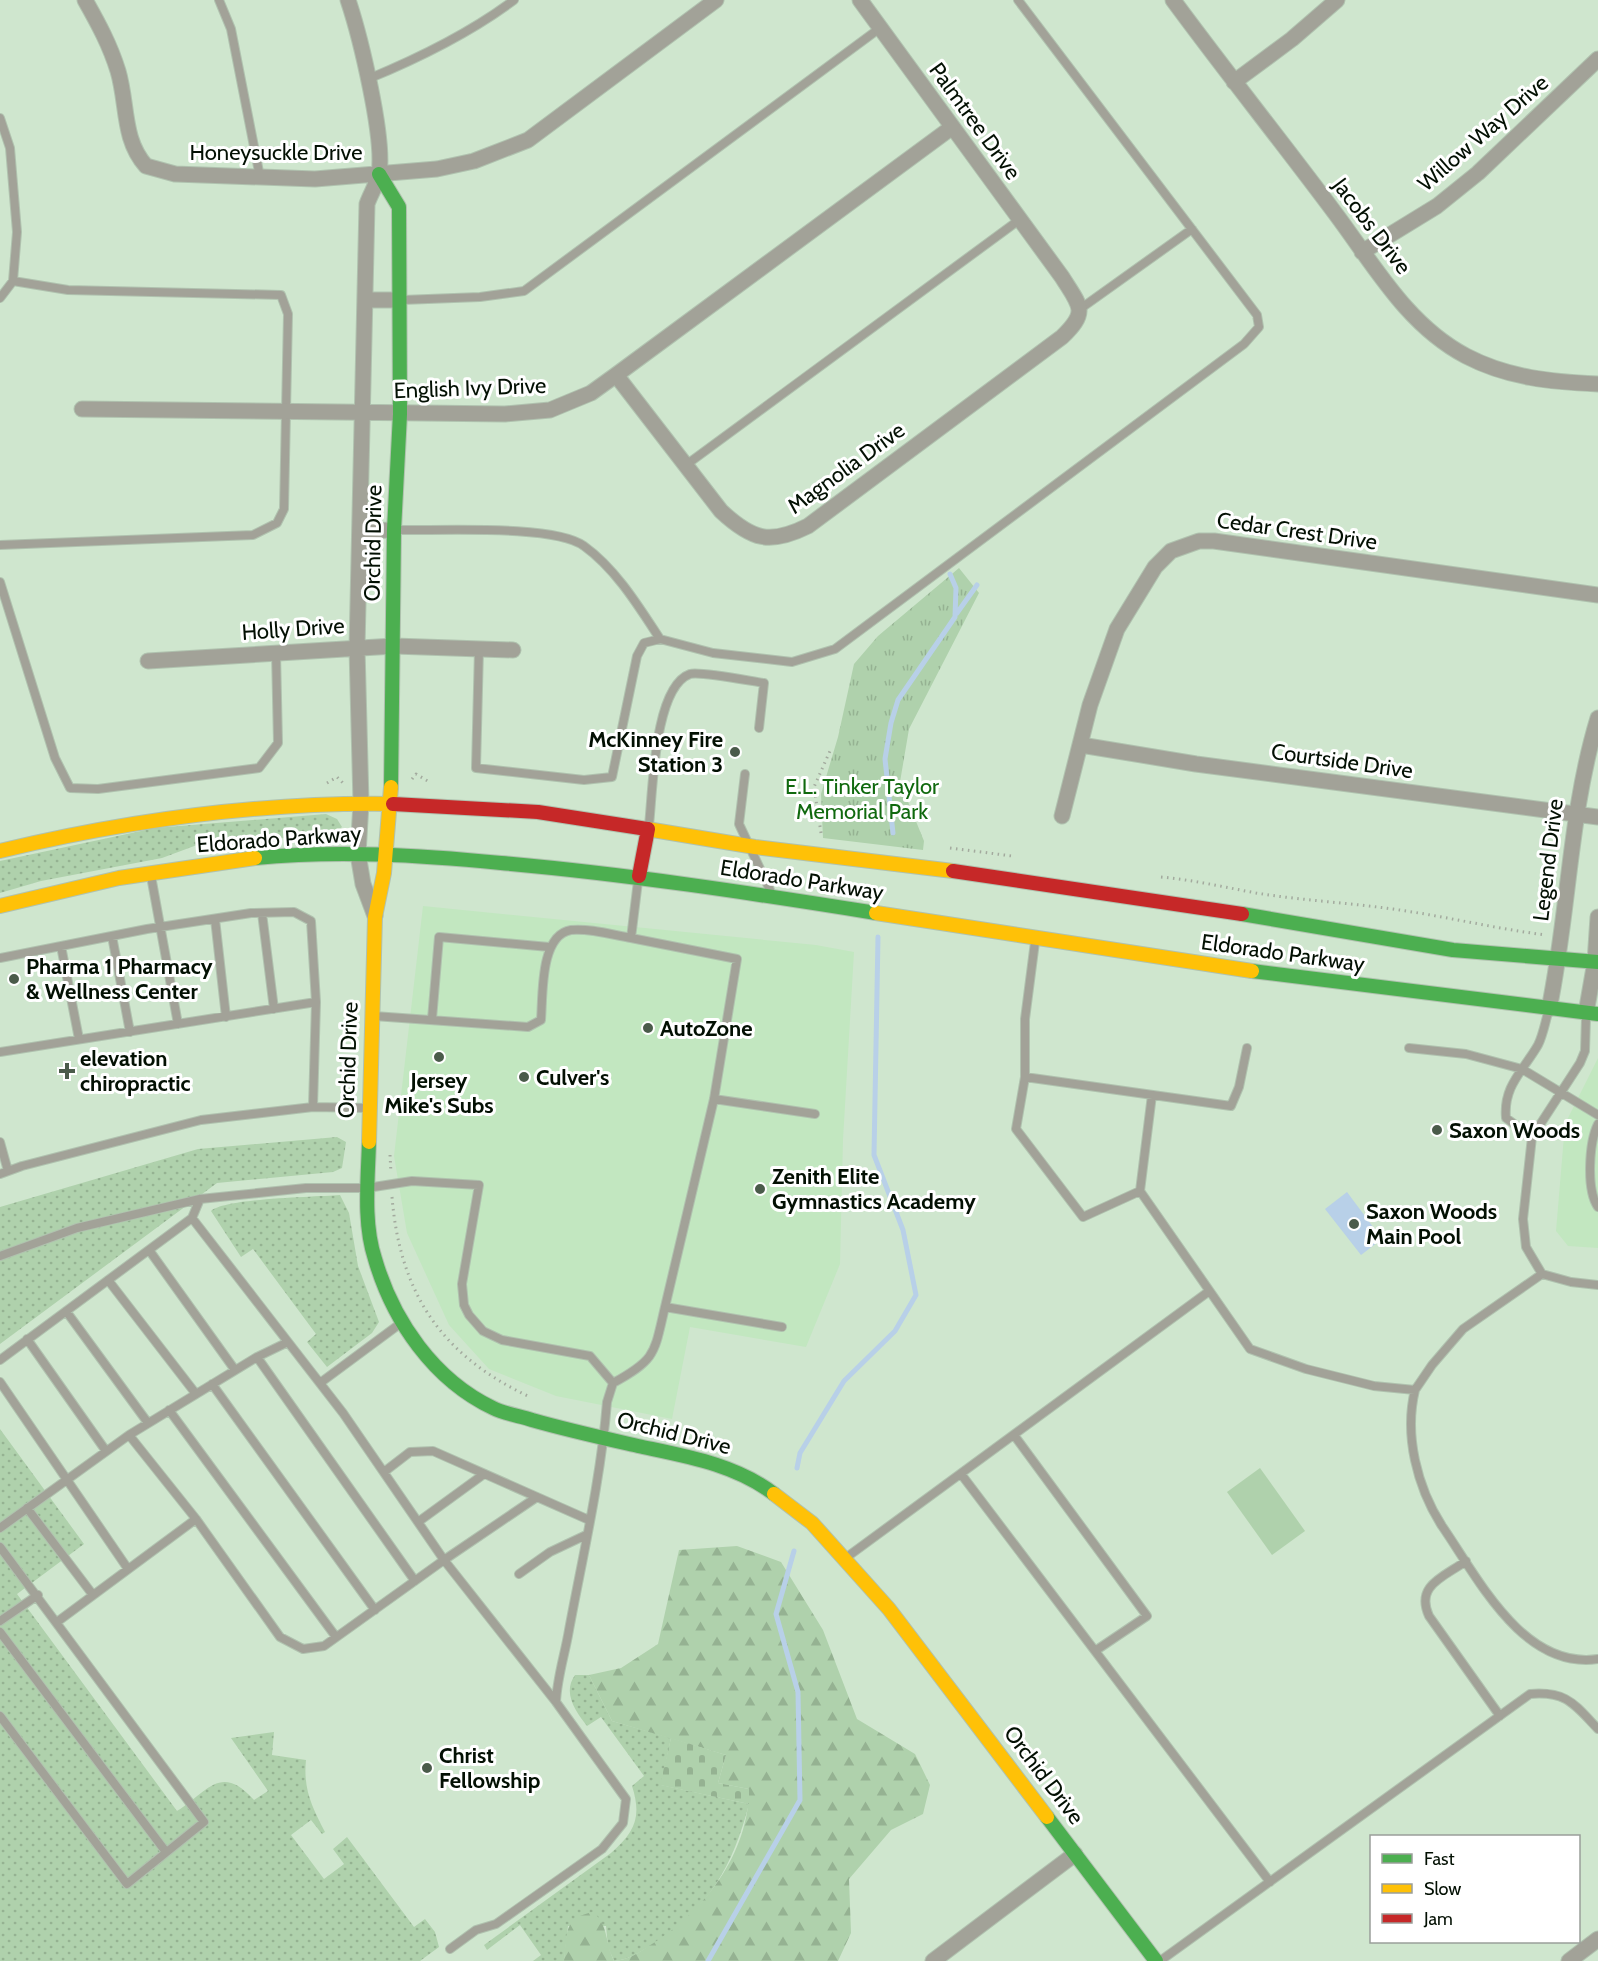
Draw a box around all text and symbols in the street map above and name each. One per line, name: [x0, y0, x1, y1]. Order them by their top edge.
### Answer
street label: Palmtree Drive: [924, 57, 1026, 185]
street label: Willow Way Drive: [1412, 69, 1554, 197]
street label: Honeysuckle Drive: [190, 139, 362, 166]
street label: Jacobs Drive: [1326, 172, 1417, 279]
street label: English Ivy Drive: [393, 372, 547, 404]
street label: Magnolia Drive: [782, 416, 910, 520]
street label: Orchid Drive: [358, 484, 388, 602]
street label: Cedar Crest Drive: [1215, 506, 1379, 556]
street label: Holly Drive: [241, 612, 345, 646]
place label: McKinney Fire Station 3: [588, 726, 723, 778]
street label: Courtside Drive: [1269, 738, 1415, 784]
marker: McKinney Fire Station 3: [728, 745, 742, 759]
park label: E.L. Tinker Taylor Memorial Park: [785, 773, 939, 825]
street label: Legend Drive: [1527, 797, 1569, 923]
street label: Eldorado Parkway: [196, 820, 362, 858]
street label: Eldorado Parkway: [718, 854, 886, 906]
street label: Eldorado Parkway: [1199, 928, 1367, 978]
place label: Pharma 1 Pharmacy & Wellness Center: [26, 953, 213, 1005]
marker: Pharma 1 Pharmacy & Wellness Center: [7, 972, 21, 986]
street label: Orchid Drive: [332, 1001, 364, 1119]
place label: AutoZone: [660, 1015, 753, 1042]
marker: AutoZone: [641, 1021, 655, 1035]
place label: elevation chiropractic: [80, 1045, 191, 1097]
marker: Jersey Mike's Subs: [432, 1050, 446, 1064]
marker: elevation chiropractic: [58, 1062, 76, 1080]
place label: Culver's: [536, 1064, 609, 1091]
place label: Jersey Mike's Subs: [384, 1067, 494, 1119]
marker: Culver's: [517, 1070, 531, 1084]
place label: Saxon Woods: [1449, 1117, 1580, 1144]
marker: Saxon Woods: [1430, 1123, 1444, 1137]
place label: Zenith Elite Gymnastics Academy: [772, 1163, 976, 1215]
marker: Zenith Elite Gymnastics Academy: [753, 1182, 767, 1196]
place label: Saxon Woods Main Pool: [1366, 1198, 1497, 1250]
marker: Saxon Woods Main Pool: [1347, 1217, 1361, 1231]
street label: Orchid Drive: [614, 1406, 734, 1460]
street label: Orchid Drive: [998, 1720, 1090, 1830]
place label: Christ Fellowship: [439, 1742, 540, 1794]
marker: Christ Fellowship: [420, 1761, 434, 1775]
legend: [1370, 1835, 1580, 1943]
text: Fast: [1424, 1848, 1455, 1870]
text: Slow: [1424, 1878, 1461, 1900]
text: Jam: [1423, 1908, 1453, 1930]

